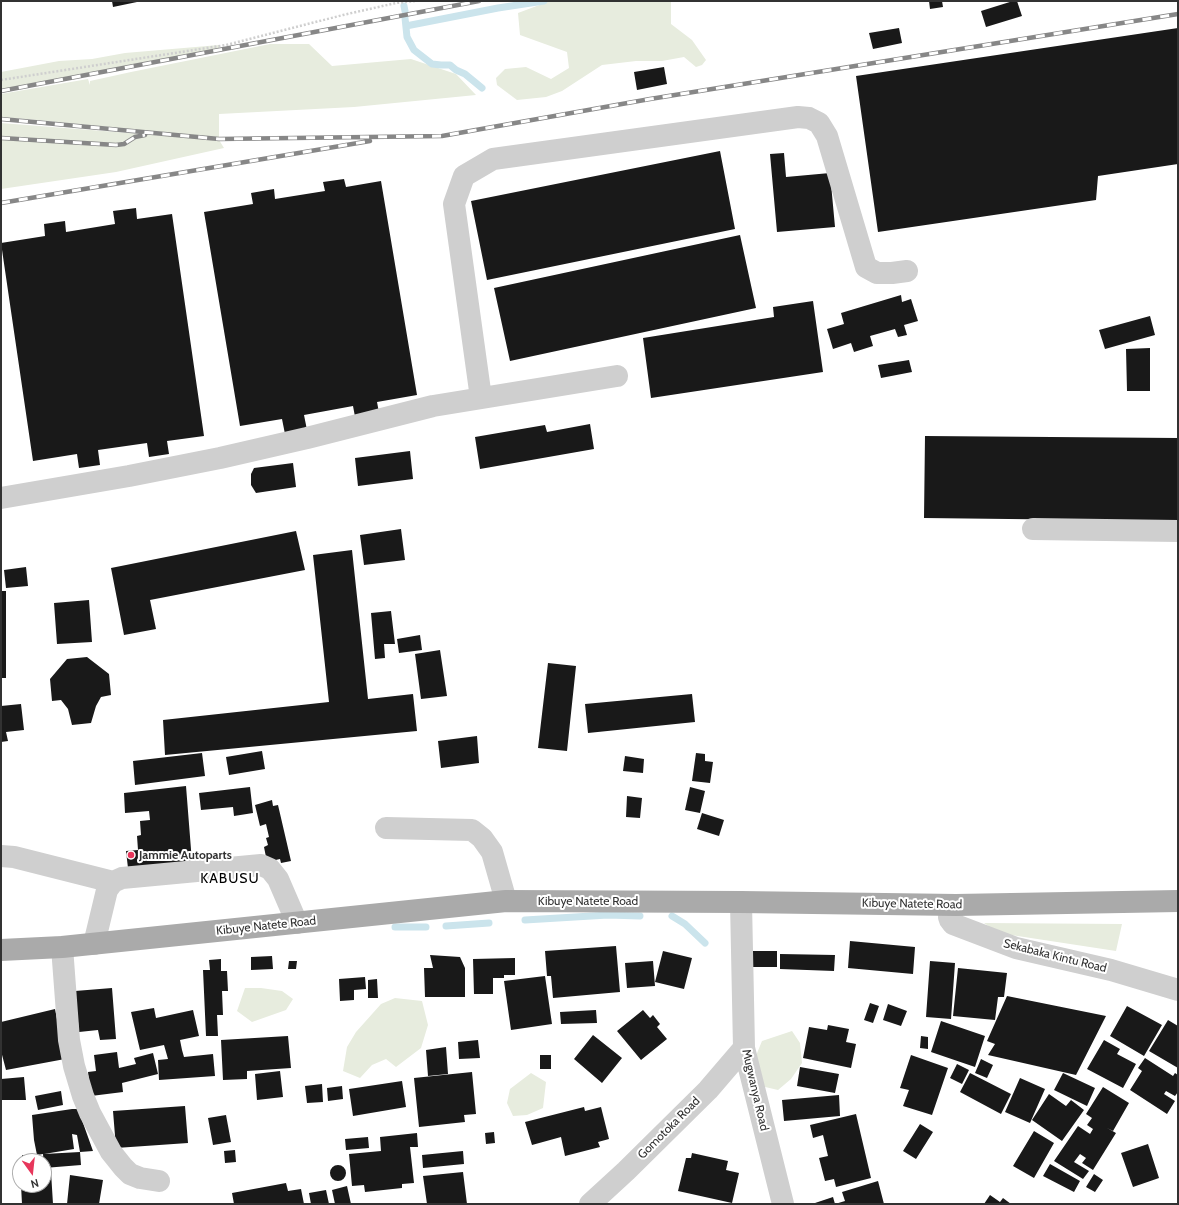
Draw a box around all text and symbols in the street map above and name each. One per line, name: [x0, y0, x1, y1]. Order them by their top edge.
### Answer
place label: Jammie Autoparts: [139, 848, 232, 862]
marker: Jammie Autoparts: [126, 850, 136, 860]
district label: KABUSU: [200, 871, 260, 887]
street label: Kibuye Natete Road: [538, 894, 638, 908]
street label: Kibuye Natete Road: [862, 896, 962, 912]
street label: Kibuye Natete Road: [215, 914, 317, 938]
street label: Sekabaka Kintu Road: [1002, 936, 1108, 976]
street label: Mugwanya Road: [739, 1048, 771, 1132]
street label: Gomotoka Road: [635, 1094, 703, 1162]
north arrow: [12, 1153, 52, 1193]
text: N: [29, 1176, 40, 1191]

